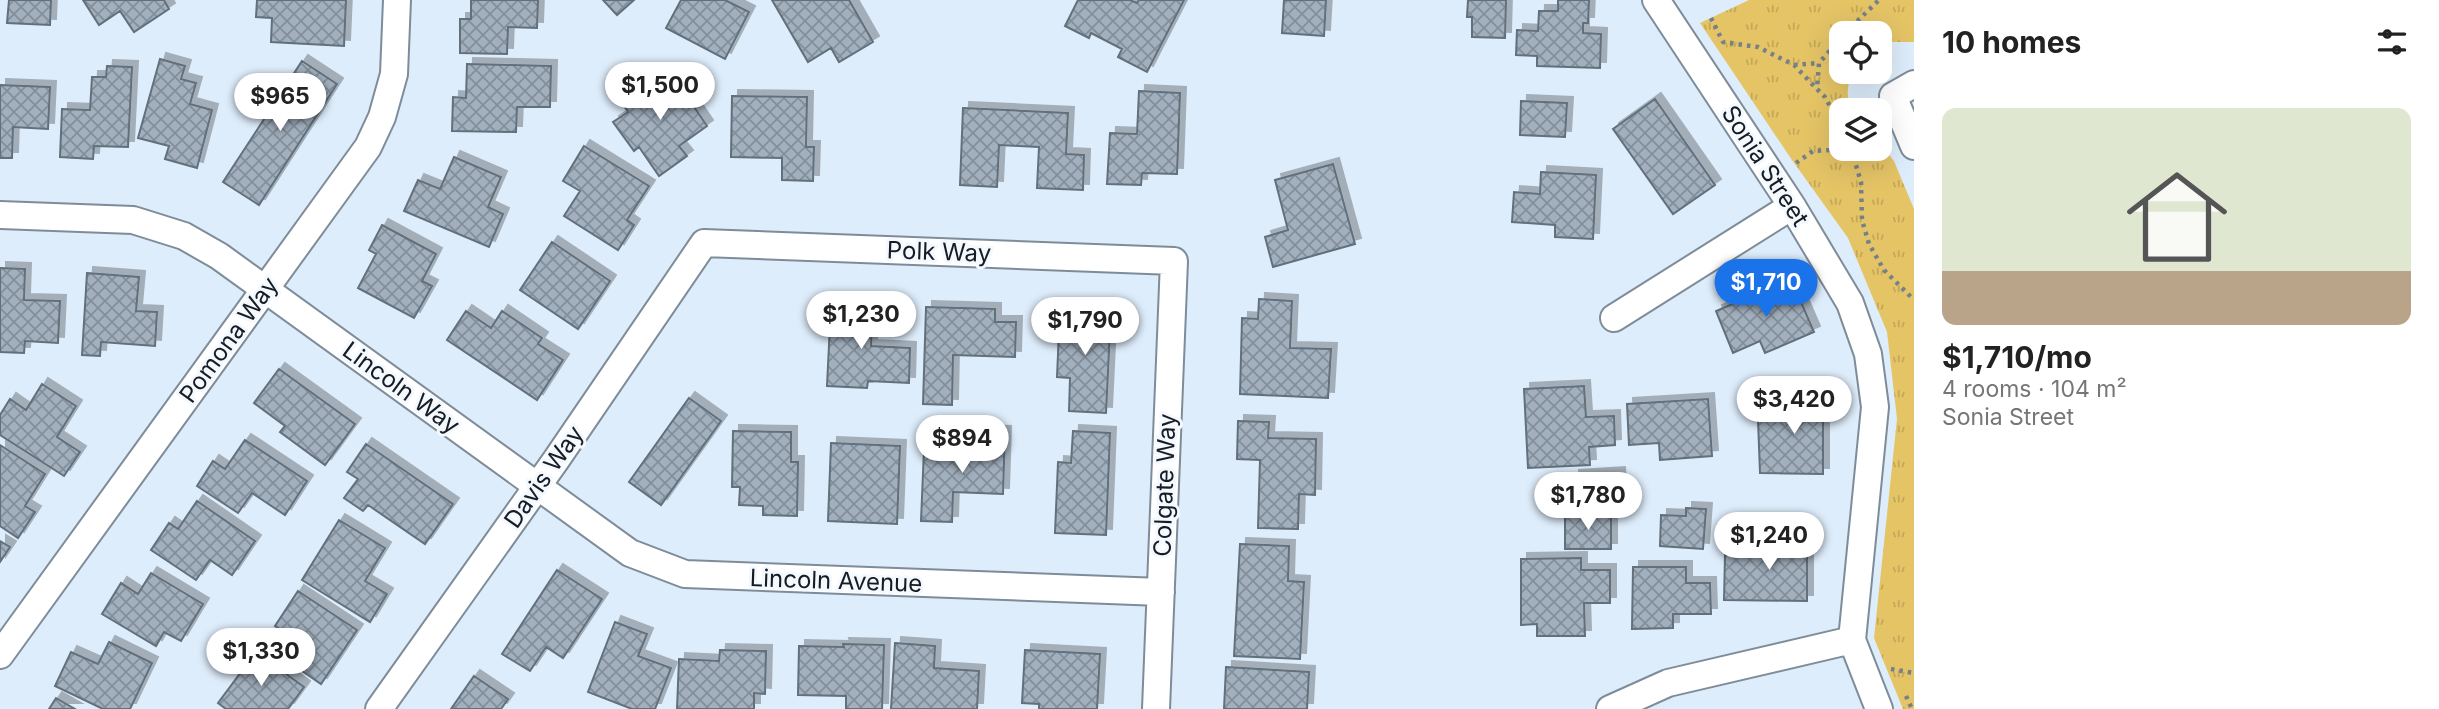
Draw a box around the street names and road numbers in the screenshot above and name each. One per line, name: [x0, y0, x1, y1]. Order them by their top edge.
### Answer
street label: Sonia Street: [1716, 100, 1815, 232]
street label: Polk Way: [886, 235, 992, 268]
street label: Pomona Way: [173, 271, 284, 408]
street label: Lincoln Way: [337, 335, 465, 440]
street label: Colgate Way: [1148, 413, 1181, 557]
street label: Davis Way: [498, 420, 589, 533]
street label: Lincoln Avenue: [749, 563, 923, 598]

